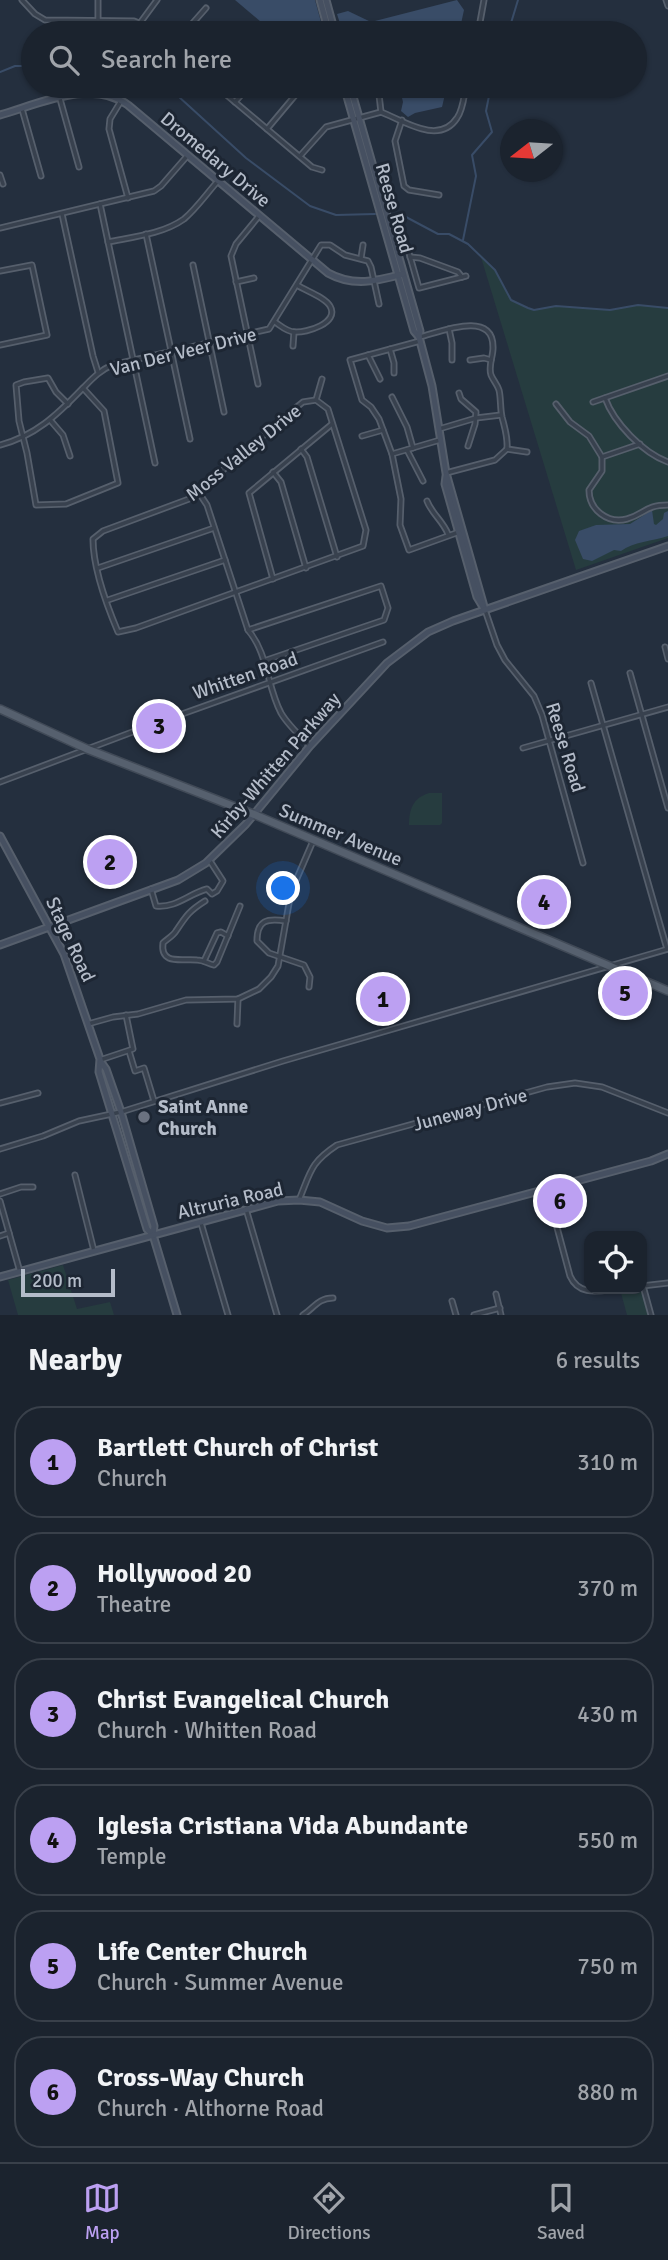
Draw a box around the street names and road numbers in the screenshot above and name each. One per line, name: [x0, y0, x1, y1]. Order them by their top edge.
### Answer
street label: Dromedary Drive: [155, 107, 275, 213]
street label: Reese Road: [370, 160, 418, 256]
street label: Van Der Veer Drive: [108, 322, 259, 382]
street label: Moss Valley Drive: [181, 399, 306, 507]
street label: Whitten Road: [190, 647, 301, 705]
street label: Kirby-Whitten Parkway: [206, 687, 346, 844]
street label: Reese Road: [540, 699, 590, 795]
street label: Summer Avenue: [275, 798, 406, 872]
street label: Stage Road: [40, 893, 100, 986]
street label: Juneway Drive: [411, 1083, 530, 1137]
street label: Altruria Road: [175, 1177, 285, 1225]

